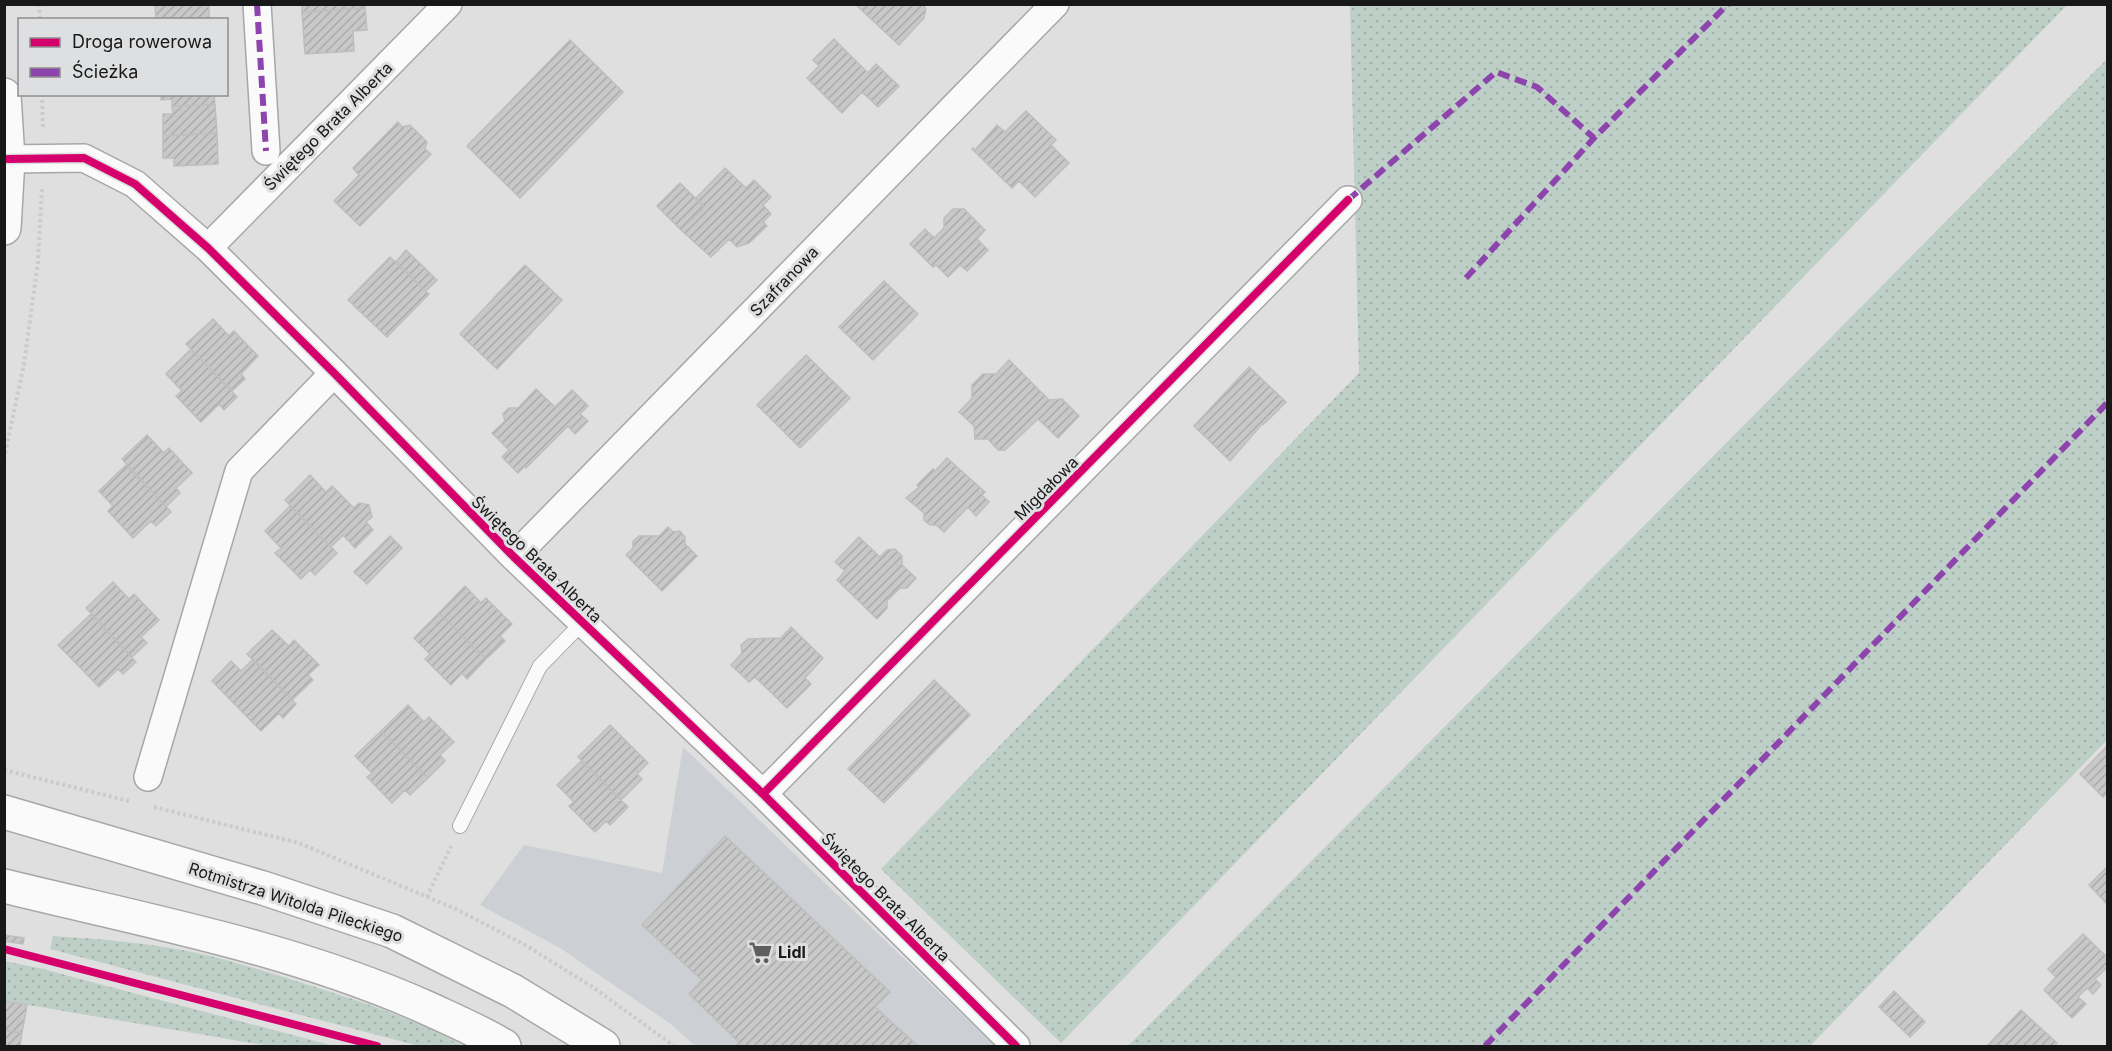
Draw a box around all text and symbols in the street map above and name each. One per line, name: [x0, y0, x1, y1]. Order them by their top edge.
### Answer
legend: [18, 18, 228, 96]
text: Droga rowerowa: [72, 31, 212, 52]
street label: Świętego Brata Alberta: [259, 57, 397, 195]
text: Ścieżka: [72, 60, 138, 82]
street label: Szafranowa: [746, 242, 822, 320]
street label: Migdałowa: [1010, 452, 1082, 524]
street label: Świętego Brata Alberta: [468, 491, 606, 627]
street label: Świętego Brata Alberta: [817, 828, 955, 966]
street label: Rotmistrza Witolda Pileckiego: [186, 858, 406, 946]
supermarket icon: Lidl: [747, 939, 773, 965]
place label: Lidl: [778, 942, 806, 962]

